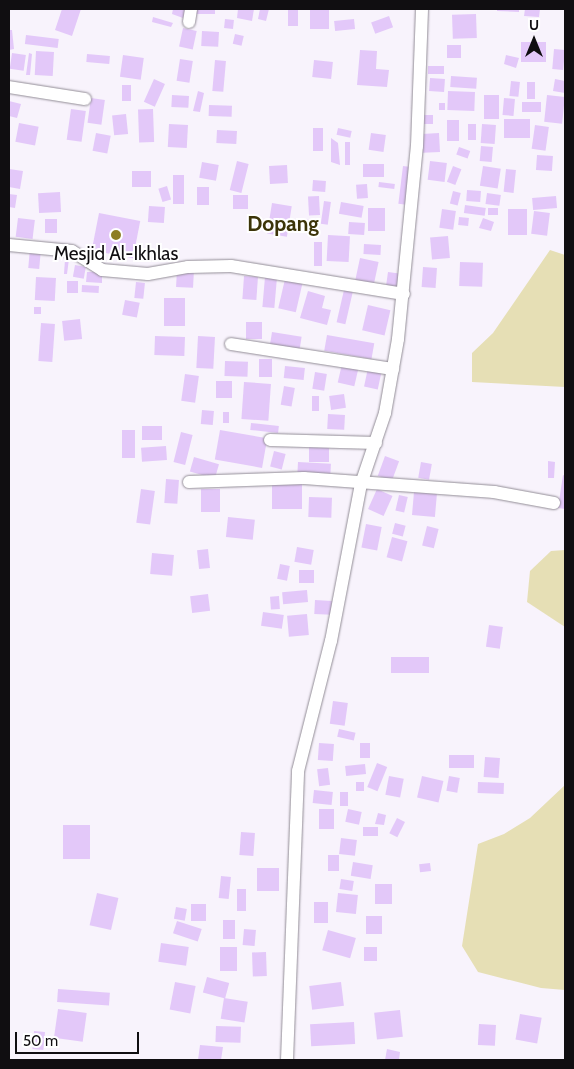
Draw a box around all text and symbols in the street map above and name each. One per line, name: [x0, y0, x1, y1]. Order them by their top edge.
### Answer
north arrow: [509, 15, 559, 65]
text: U: [529, 16, 539, 34]
district label: Dopang: [247, 211, 319, 237]
marker: Mesjid Al-Ikhlas: [110, 229, 122, 241]
place label: Mesjid Al-Ikhlas: [54, 243, 178, 265]
scale bar: [18, 1022, 141, 1054]
text: 50 m: [23, 1032, 58, 1050]

